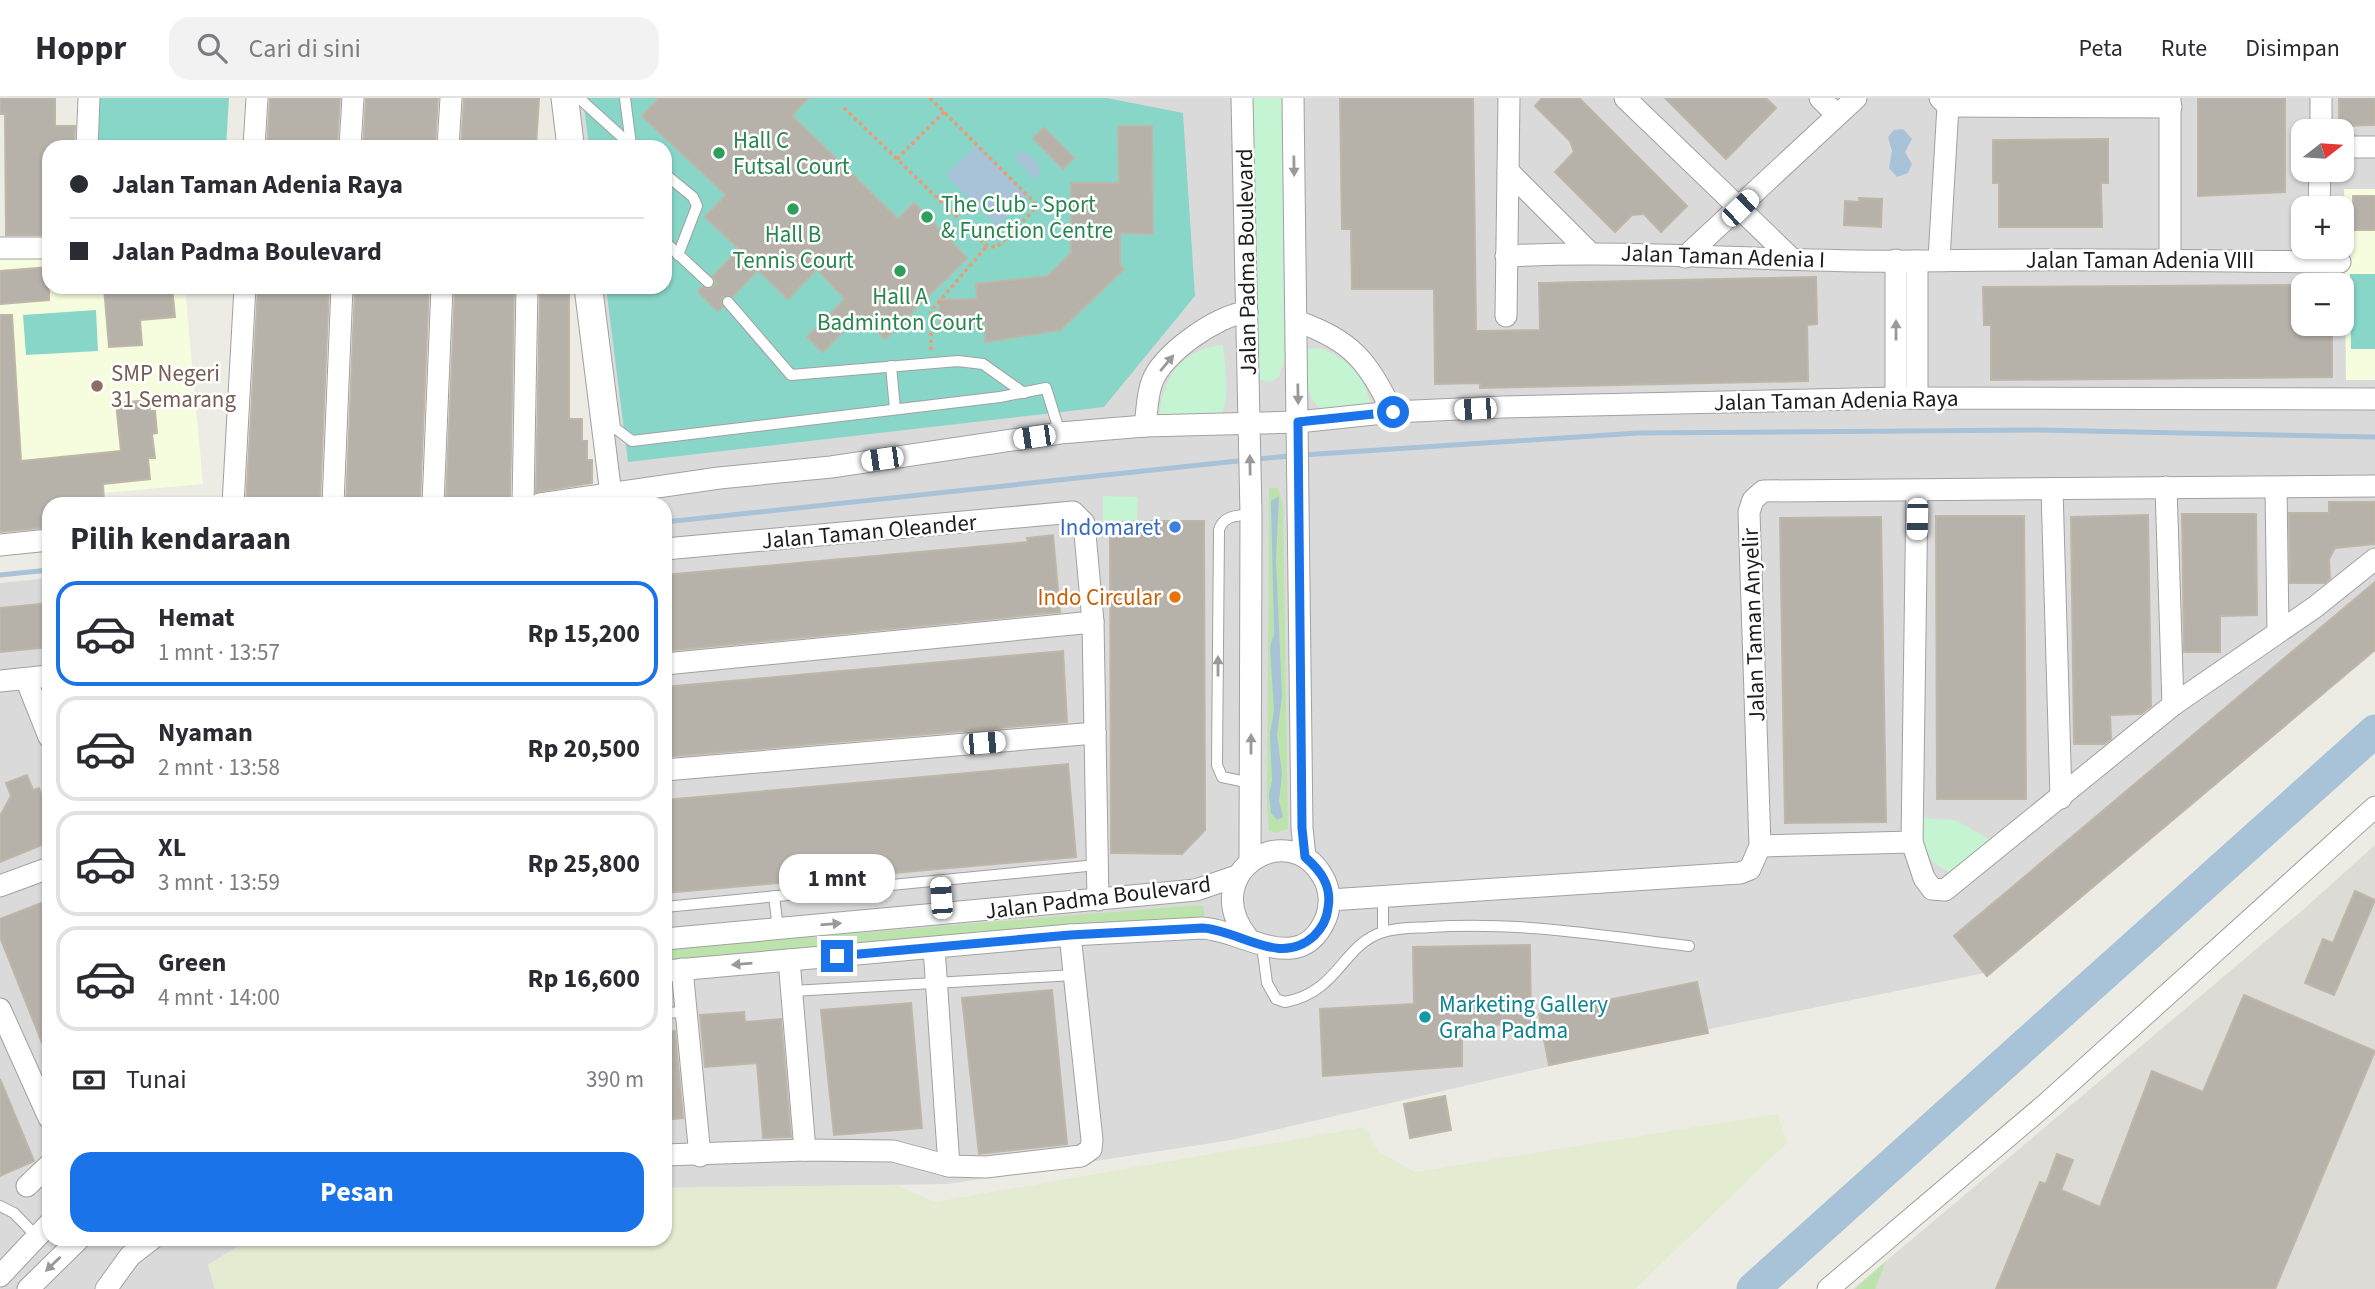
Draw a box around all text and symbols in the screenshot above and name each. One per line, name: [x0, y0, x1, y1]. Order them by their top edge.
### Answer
search box: [169, 17, 659, 80]
text: Hoppr: [35, 25, 127, 72]
icon: search: [193, 29, 231, 67]
text: Cari di sini: [249, 30, 361, 67]
text: Peta: [2078, 31, 2123, 66]
text: Rute: [2161, 31, 2207, 66]
text: Disimpan: [2245, 31, 2340, 66]
north arrow: [2291, 119, 2354, 182]
map controls: [2291, 119, 2354, 336]
place label: Hall C Futsal Court: [733, 124, 850, 183]
marker: Hall C Futsal Court: [711, 145, 727, 161]
street label: Jalan Padma Boulevard: [1228, 148, 1265, 376]
one-way arrow: [1289, 155, 1300, 177]
text: Jalan Taman Adenia Raya: [112, 166, 403, 203]
car: [1718, 186, 1763, 230]
place label: The Club - Sport & Function Centre: [941, 188, 1113, 247]
button: +: [2291, 196, 2354, 259]
marker: Hall B Tennis Court: [785, 201, 801, 217]
marker: The Club - Sport & Function Centre: [919, 209, 935, 225]
place label: Hall B Tennis Court: [732, 218, 854, 277]
text: Jalan Padma Boulevard: [112, 233, 382, 270]
street label: Jalan Taman Adenia I: [1620, 236, 1826, 277]
street label: Jalan Taman Adenia VIII: [2026, 244, 2254, 277]
marker: Hall A Badminton Court: [892, 263, 908, 279]
button: −: [2291, 273, 2354, 336]
place label: Hall A Badminton Court: [817, 280, 983, 339]
one-way arrow: [1890, 319, 1902, 341]
one-way arrow: [1159, 355, 1174, 373]
place label: SMP Negeri 31 Semarang: [111, 357, 236, 416]
marker: SMP Negeri 31 Semarang: [89, 378, 105, 394]
street label: Jalan Taman Adenia Raya: [1713, 382, 1959, 419]
one-way arrow: [1292, 383, 1304, 405]
route start: [1377, 396, 1409, 428]
car: [1454, 397, 1497, 421]
car: [1012, 424, 1057, 450]
car: [860, 446, 905, 472]
one-way arrow: [1245, 454, 1256, 476]
car: [1907, 498, 1928, 540]
street label: Jalan Taman Oleander: [760, 506, 979, 557]
place label: Indomaret: [1060, 511, 1161, 544]
text: Pilih kendaraan: [70, 516, 291, 562]
marker: Indomaret: [1167, 519, 1183, 535]
street label: Jalan Taman Anyelir: [1734, 526, 1773, 722]
place label: Indo Circular: [1038, 581, 1162, 614]
marker: Indo Circular: [1167, 589, 1183, 605]
text: Hemat: [158, 599, 234, 636]
icon: car: [74, 602, 137, 665]
text: Rp 15,200: [528, 615, 640, 652]
text: 1 mnt · 13:57: [158, 636, 280, 669]
one-way arrow: [1212, 655, 1224, 677]
text: Nyaman: [158, 714, 253, 751]
icon: car: [74, 717, 137, 780]
text: Rp 20,500: [528, 730, 640, 767]
car: [963, 731, 1006, 755]
one-way arrow: [1245, 732, 1257, 754]
text: 2 mnt · 13:58: [158, 751, 280, 784]
text: XL: [158, 829, 186, 866]
icon: car: [74, 832, 137, 895]
text: Rp 25,800: [528, 845, 640, 882]
callout: 1 mnt: [779, 854, 895, 904]
text: 1 mnt: [808, 862, 866, 895]
text: 3 mnt · 13:59: [158, 866, 280, 899]
street label: Jalan Padma Boulevard: [983, 867, 1213, 928]
car: [930, 876, 953, 920]
one-way arrow: [820, 918, 842, 929]
route end: [821, 940, 853, 972]
text: Green: [158, 944, 226, 981]
icon: car: [74, 947, 137, 1010]
one-way arrow: [730, 959, 752, 970]
text: Rp 16,600: [528, 960, 640, 997]
text: 4 mnt · 14:00: [158, 981, 280, 1014]
place label: Marketing Gallery Graha Padma: [1439, 988, 1608, 1047]
marker: Marketing Gallery Graha Padma: [1417, 1009, 1433, 1025]
icon: cash: [70, 1061, 108, 1099]
text: Tunai: [126, 1061, 187, 1098]
text: 390 m: [586, 1063, 644, 1096]
button: Pesan: [70, 1152, 644, 1232]
one-way arrow: [46, 1255, 62, 1272]

